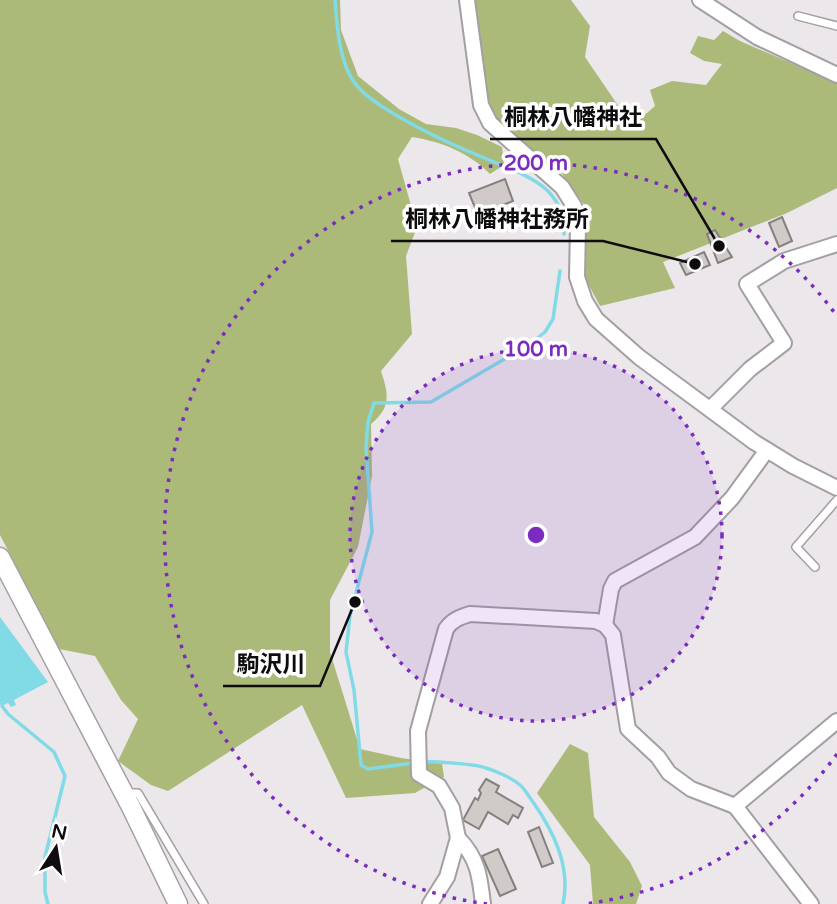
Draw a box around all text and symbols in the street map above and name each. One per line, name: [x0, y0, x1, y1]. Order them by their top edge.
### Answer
callout: 桐林八幡神社: [490, 95, 656, 139]
text: 桐林八幡神社: [504, 104, 642, 132]
text: 200 m: [504, 151, 568, 176]
callout: 桐林八幡神社務所: [391, 197, 603, 241]
text: 桐林八幡神社務所: [405, 206, 589, 234]
text: 100 m: [504, 337, 568, 362]
centre of rings: [524, 523, 548, 547]
callout: 駒沢川: [223, 642, 320, 686]
text: 駒沢川: [237, 651, 306, 679]
north arrow: [21, 813, 91, 883]
text: N: [50, 820, 69, 845]

